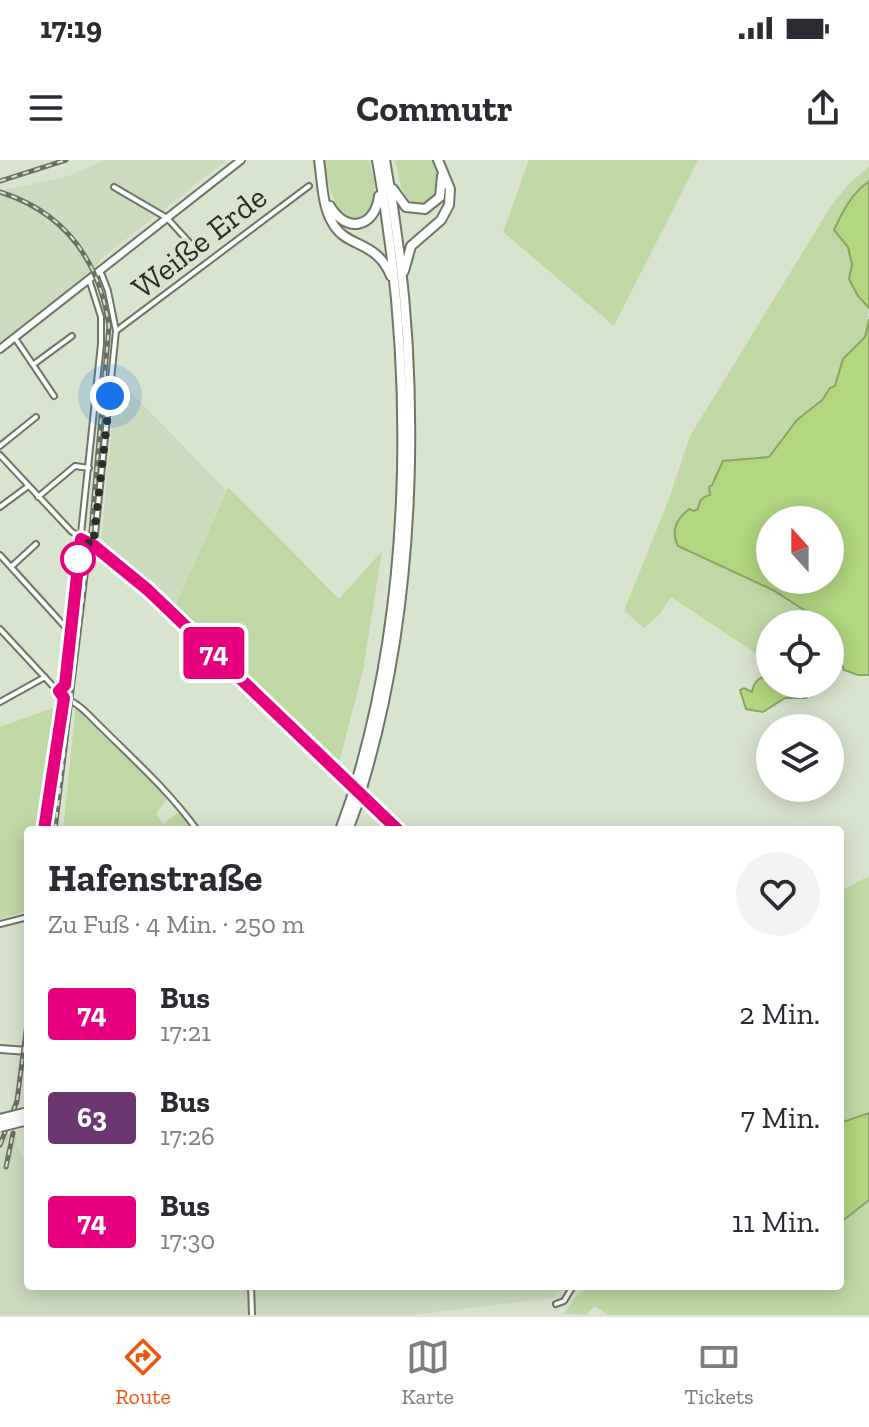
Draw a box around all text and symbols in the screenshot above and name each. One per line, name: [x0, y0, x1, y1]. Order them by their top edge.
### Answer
text: 17:19: [40, 10, 102, 46]
icon: menu: [24, 86, 68, 130]
icon: share: [801, 86, 845, 130]
text: Commutr: [356, 87, 513, 130]
street label: Weiße Erde: [124, 178, 274, 306]
your location: [90, 376, 130, 416]
north arrow: [756, 506, 844, 594]
map controls: [756, 506, 844, 802]
unlabelled marker: [61, 542, 95, 576]
button: locate: [756, 610, 844, 698]
line badge: 74: [178, 627, 250, 679]
text: 74: [199, 636, 229, 669]
button: layers: [756, 714, 844, 802]
button: heart: [736, 852, 820, 936]
text: Hafenstraße: [48, 855, 262, 901]
text: Zu Fuß · 4 Min. · 250 m: [48, 908, 304, 940]
text: Bus: [160, 980, 210, 1016]
text: 2 Min.: [739, 996, 820, 1032]
text: 74: [77, 997, 107, 1030]
text: 17:21: [160, 1016, 211, 1048]
text: Bus: [160, 1084, 210, 1120]
text: 7 Min.: [741, 1100, 820, 1136]
text: 63: [77, 1101, 107, 1134]
text: 17:26: [160, 1120, 215, 1152]
text: Bus: [160, 1188, 210, 1224]
text: 11 Min.: [732, 1204, 820, 1240]
text: 74: [77, 1205, 107, 1238]
text: 17:30: [160, 1224, 215, 1256]
tab: Route: [115, 1335, 171, 1410]
tab: Karte: [401, 1335, 454, 1410]
tab: Tickets: [685, 1335, 754, 1410]

